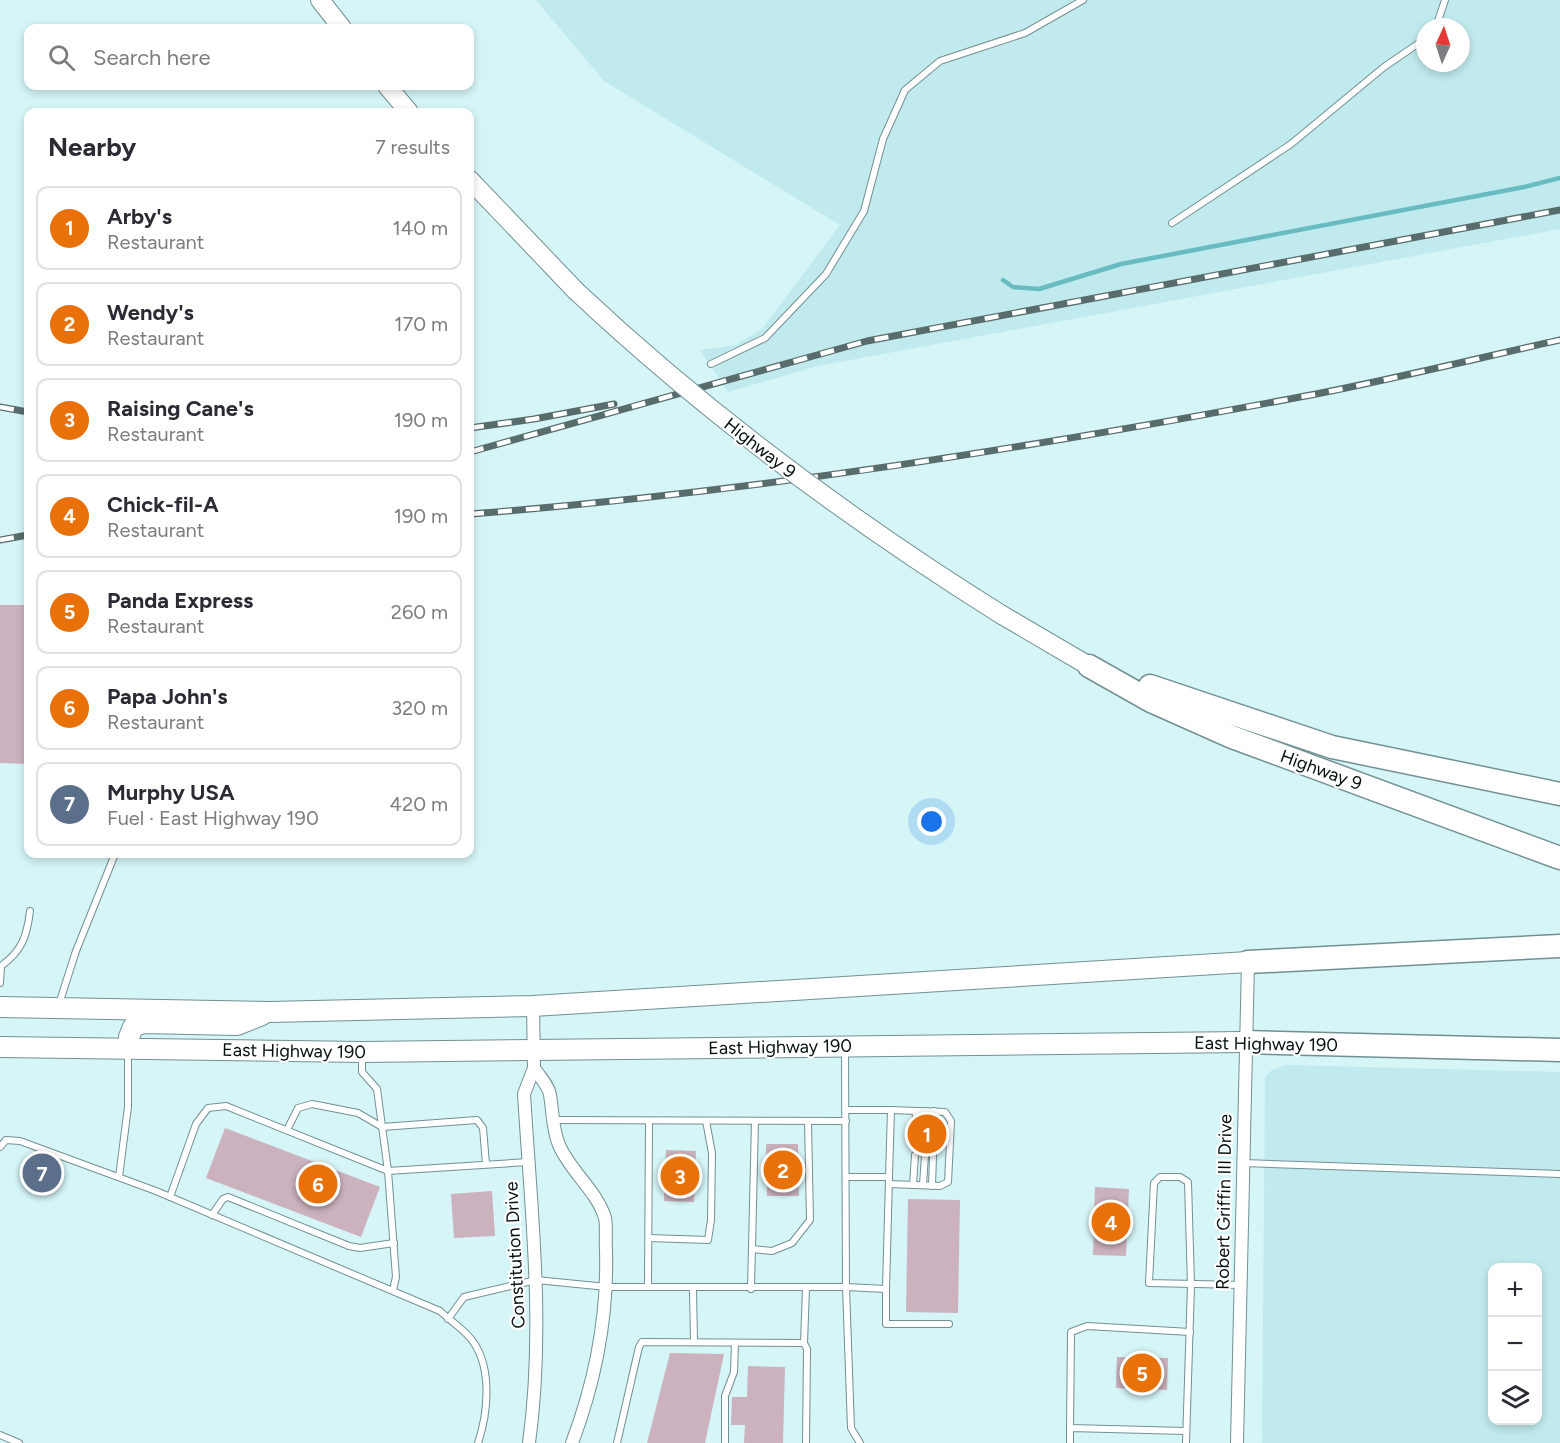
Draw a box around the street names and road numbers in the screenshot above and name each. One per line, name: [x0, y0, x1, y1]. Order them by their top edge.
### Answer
street label: Highway 9: [720, 413, 800, 483]
street label: Highway 9: [1277, 745, 1365, 795]
street label: East Highway 190: [1194, 1032, 1338, 1056]
street label: East Highway 190: [708, 1035, 852, 1059]
street label: East Highway 190: [222, 1039, 366, 1063]
street label: Robert Griffin III Drive: [1211, 1114, 1237, 1290]
street label: Constitution Drive: [500, 1181, 530, 1329]

